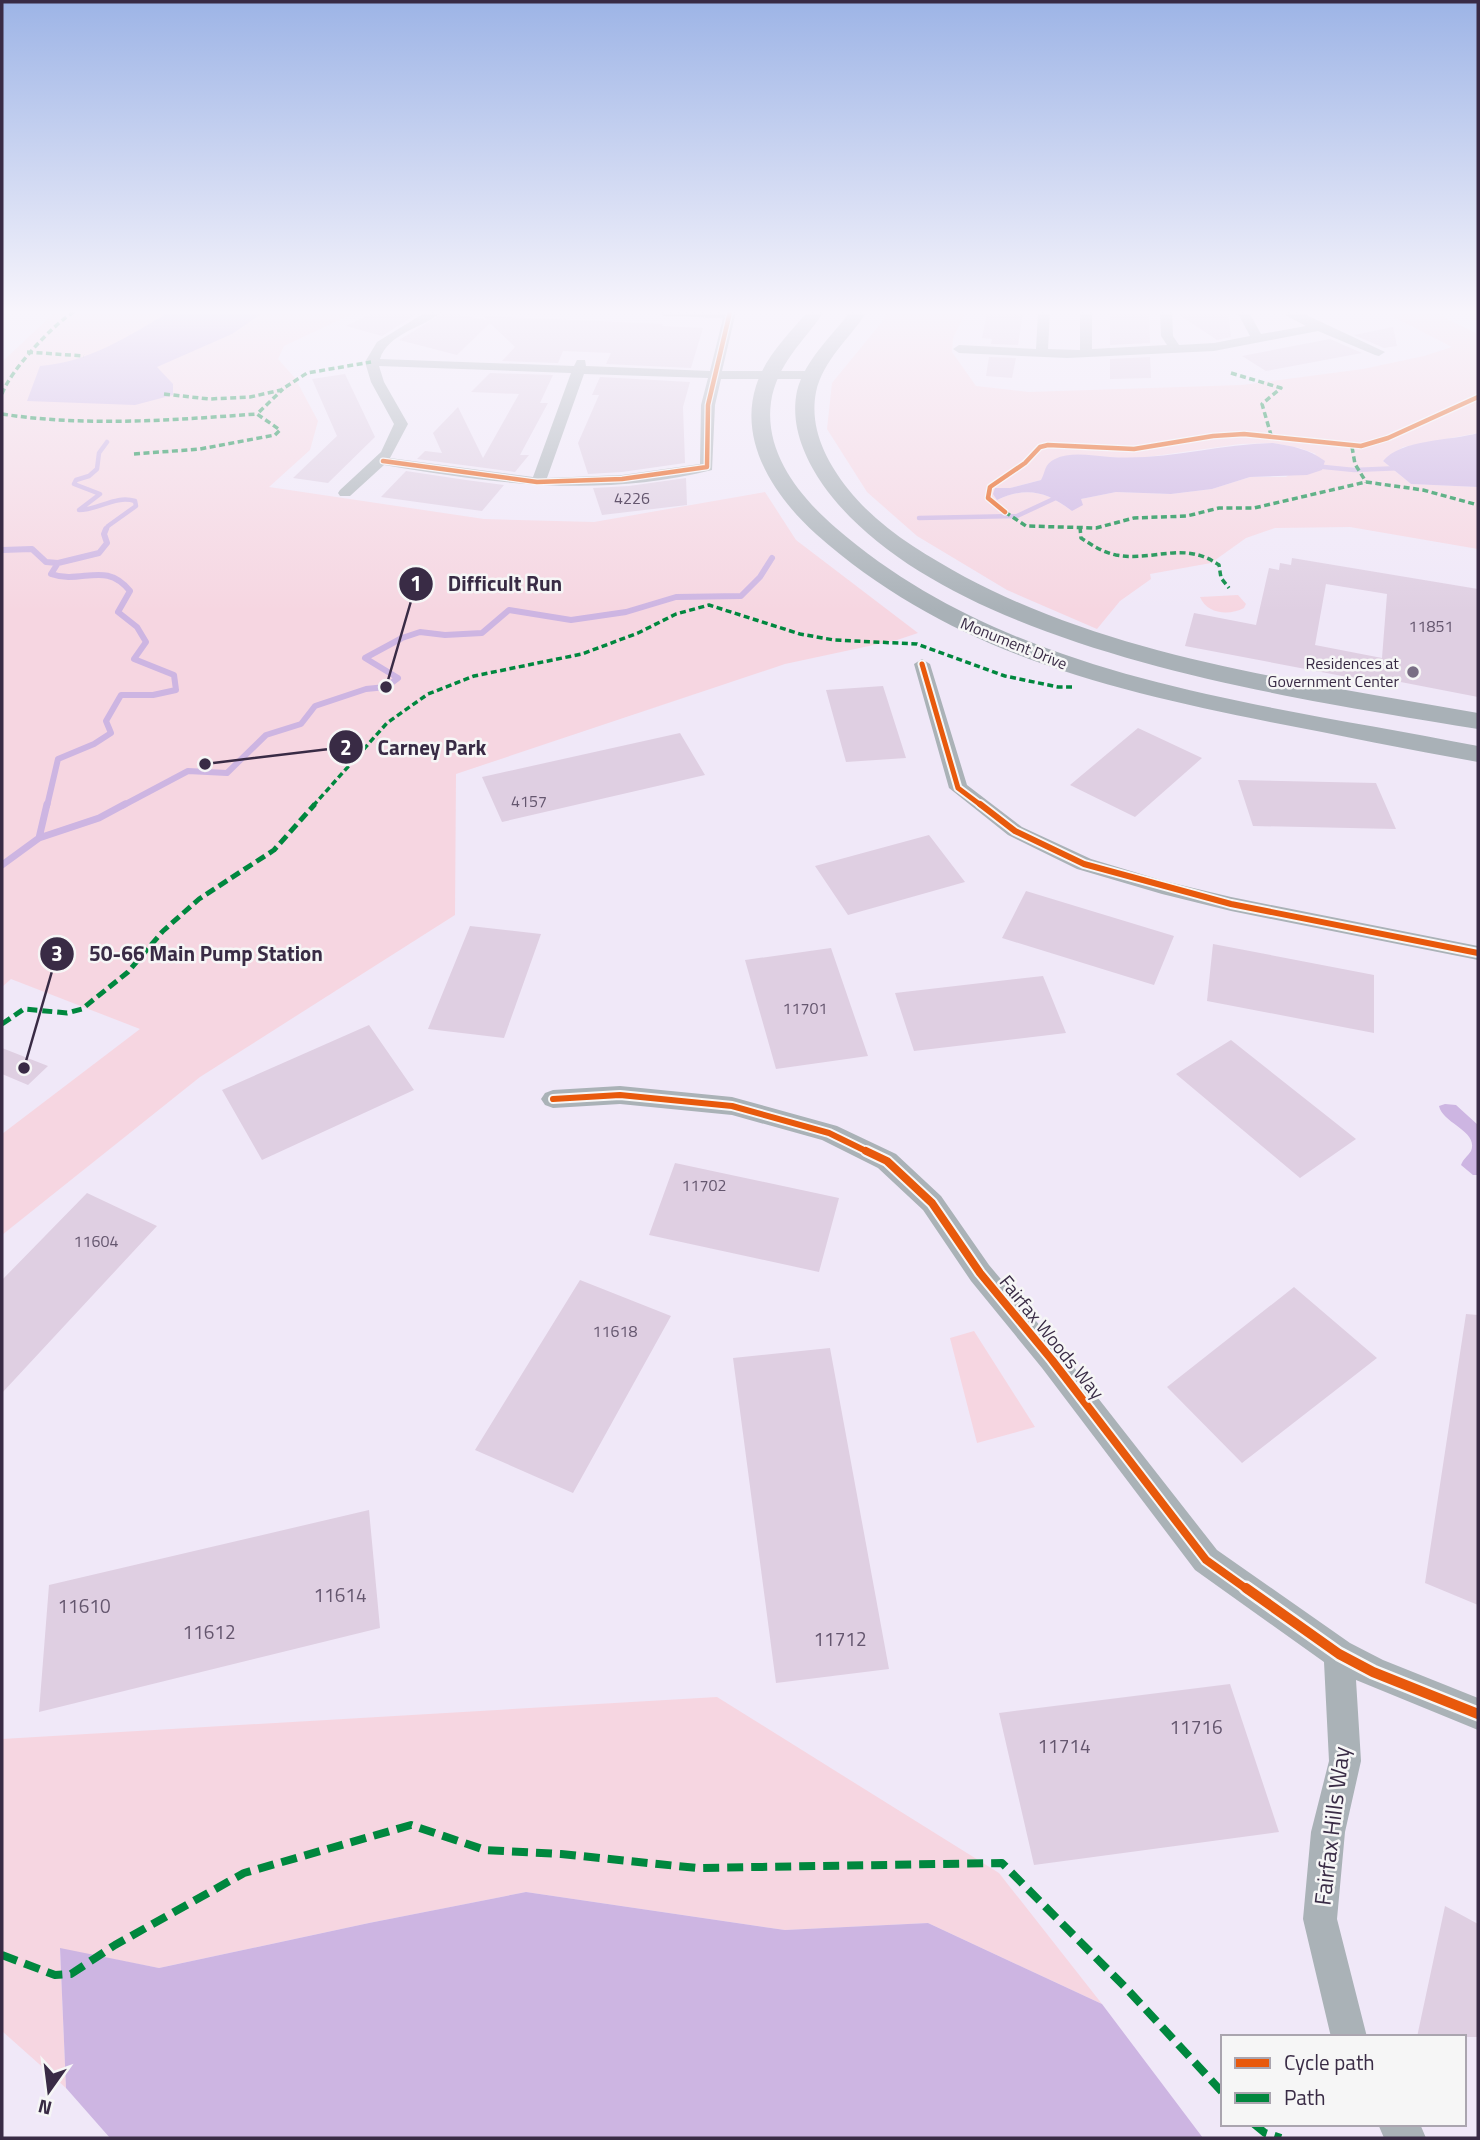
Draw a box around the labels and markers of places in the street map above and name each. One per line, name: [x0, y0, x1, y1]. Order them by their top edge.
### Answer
callout: Difficult Run: [398, 563, 576, 605]
place label: Residences at Government Center: [1268, 651, 1399, 693]
marker: Residences at Government Center: [1405, 664, 1421, 680]
callout: Carney Park: [329, 726, 501, 768]
callout: 50-66 Main Pump Station: [40, 933, 337, 975]

